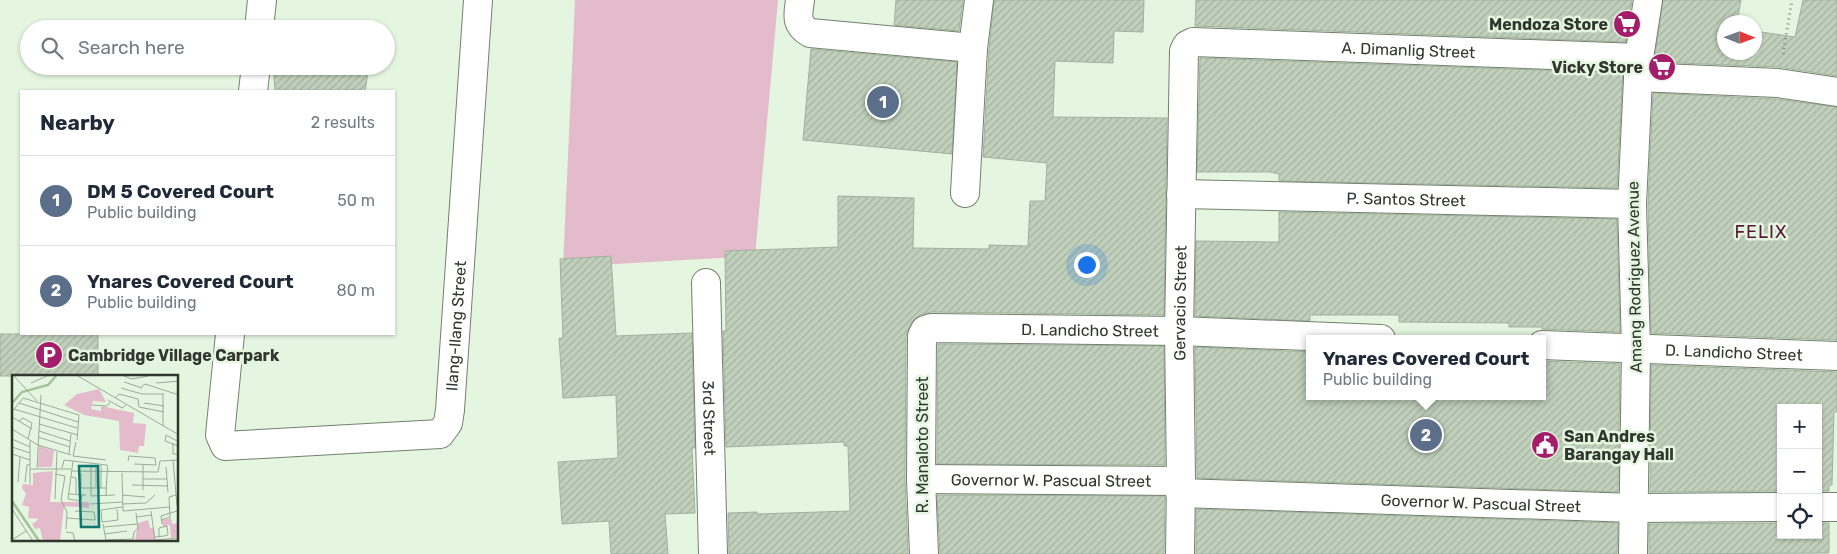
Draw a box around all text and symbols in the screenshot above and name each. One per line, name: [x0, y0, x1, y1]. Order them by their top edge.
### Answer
supermarket icon: Mendoza Store: [1612, 9, 1642, 39]
place label: Mendoza Store: [1489, 15, 1608, 34]
north arrow: [1717, 15, 1762, 60]
search box: [20, 20, 395, 75]
icon: search: [38, 34, 66, 62]
text: Search here: [78, 36, 185, 59]
street label: A. Dimanlig Street: [1341, 38, 1476, 62]
supermarket icon: Vicky Store: [1647, 52, 1677, 82]
place label: Vicky Store: [1552, 58, 1643, 77]
pin: 1: [867, 83, 899, 121]
text: Nearby: [40, 110, 115, 135]
text: 2 results: [311, 113, 375, 132]
text: DM 5 Covered Court: [87, 180, 274, 203]
street label: Amang Rodriguez Avenue: [1623, 181, 1646, 373]
street label: P. Santos Street: [1346, 189, 1466, 210]
text: 1: [52, 191, 60, 210]
text: 50 m: [337, 191, 375, 210]
text: Public building: [87, 203, 197, 222]
district label: FELIX: [1735, 221, 1787, 243]
street label: Gervacio Street: [1170, 245, 1191, 361]
your location: [1074, 252, 1100, 278]
street label: Ilang-Ilang Street: [442, 260, 470, 392]
text: Ynares Covered Court: [87, 270, 294, 293]
text: 2: [51, 281, 61, 300]
text: 80 m: [337, 281, 375, 300]
text: Public building: [87, 293, 197, 312]
street label: D. Landicho Street: [1021, 320, 1159, 341]
popup: [1306, 335, 1546, 400]
parking icon: Cambridge Village Carpark: [34, 340, 64, 370]
street label: D. Landicho Street: [1665, 341, 1803, 365]
place label: Cambridge Village Carpark: [68, 346, 280, 365]
text: Ynares Covered Court: [1323, 347, 1529, 370]
text: Public building: [1323, 370, 1432, 389]
inset map: [12, 375, 179, 542]
street label: R. Manaloto Street: [913, 376, 932, 514]
street label: 3rd Street: [699, 380, 719, 456]
map controls: [1777, 404, 1822, 539]
button: +: [1777, 404, 1822, 449]
pin: 2: [1410, 416, 1442, 454]
place label: San Andres Barangay Hall: [1564, 427, 1674, 464]
public building icon: San Andres Barangay Hall: [1530, 430, 1560, 460]
button: −: [1777, 449, 1822, 494]
street label: Governor W. Pascual Street: [951, 470, 1151, 491]
street label: Governor W. Pascual Street: [1380, 491, 1581, 516]
button: locate: [1777, 494, 1822, 539]

